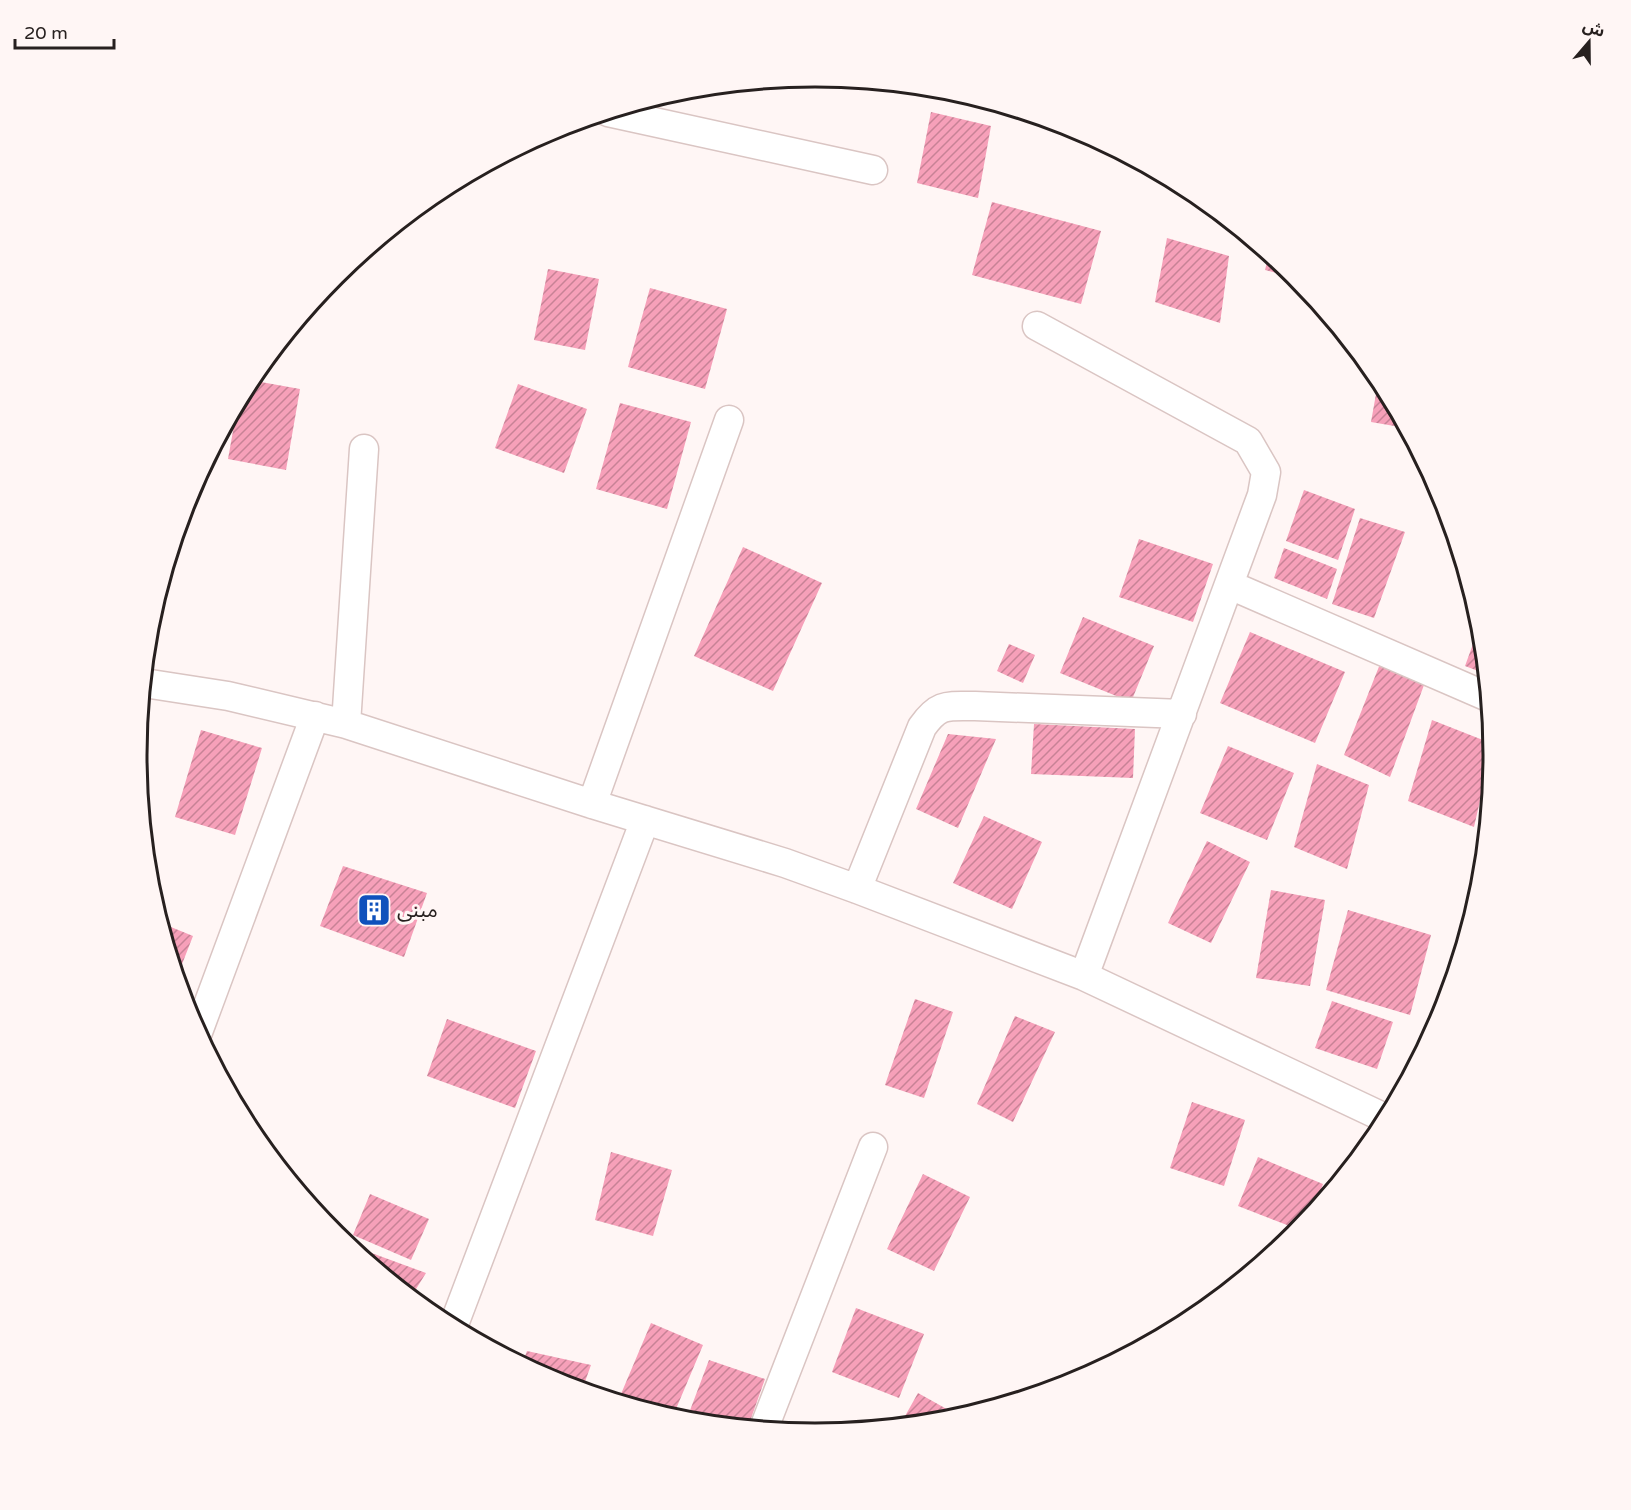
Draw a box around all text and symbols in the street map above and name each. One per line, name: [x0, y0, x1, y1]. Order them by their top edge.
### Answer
scale bar: [15, 12, 114, 50]
north arrow: [1559, 12, 1619, 72]
text: ش: [1580, 16, 1608, 42]
text: 20 m: [24, 22, 68, 44]
building icon: مبنى: [356, 892, 392, 928]
place label: مبنى: [397, 898, 438, 923]

